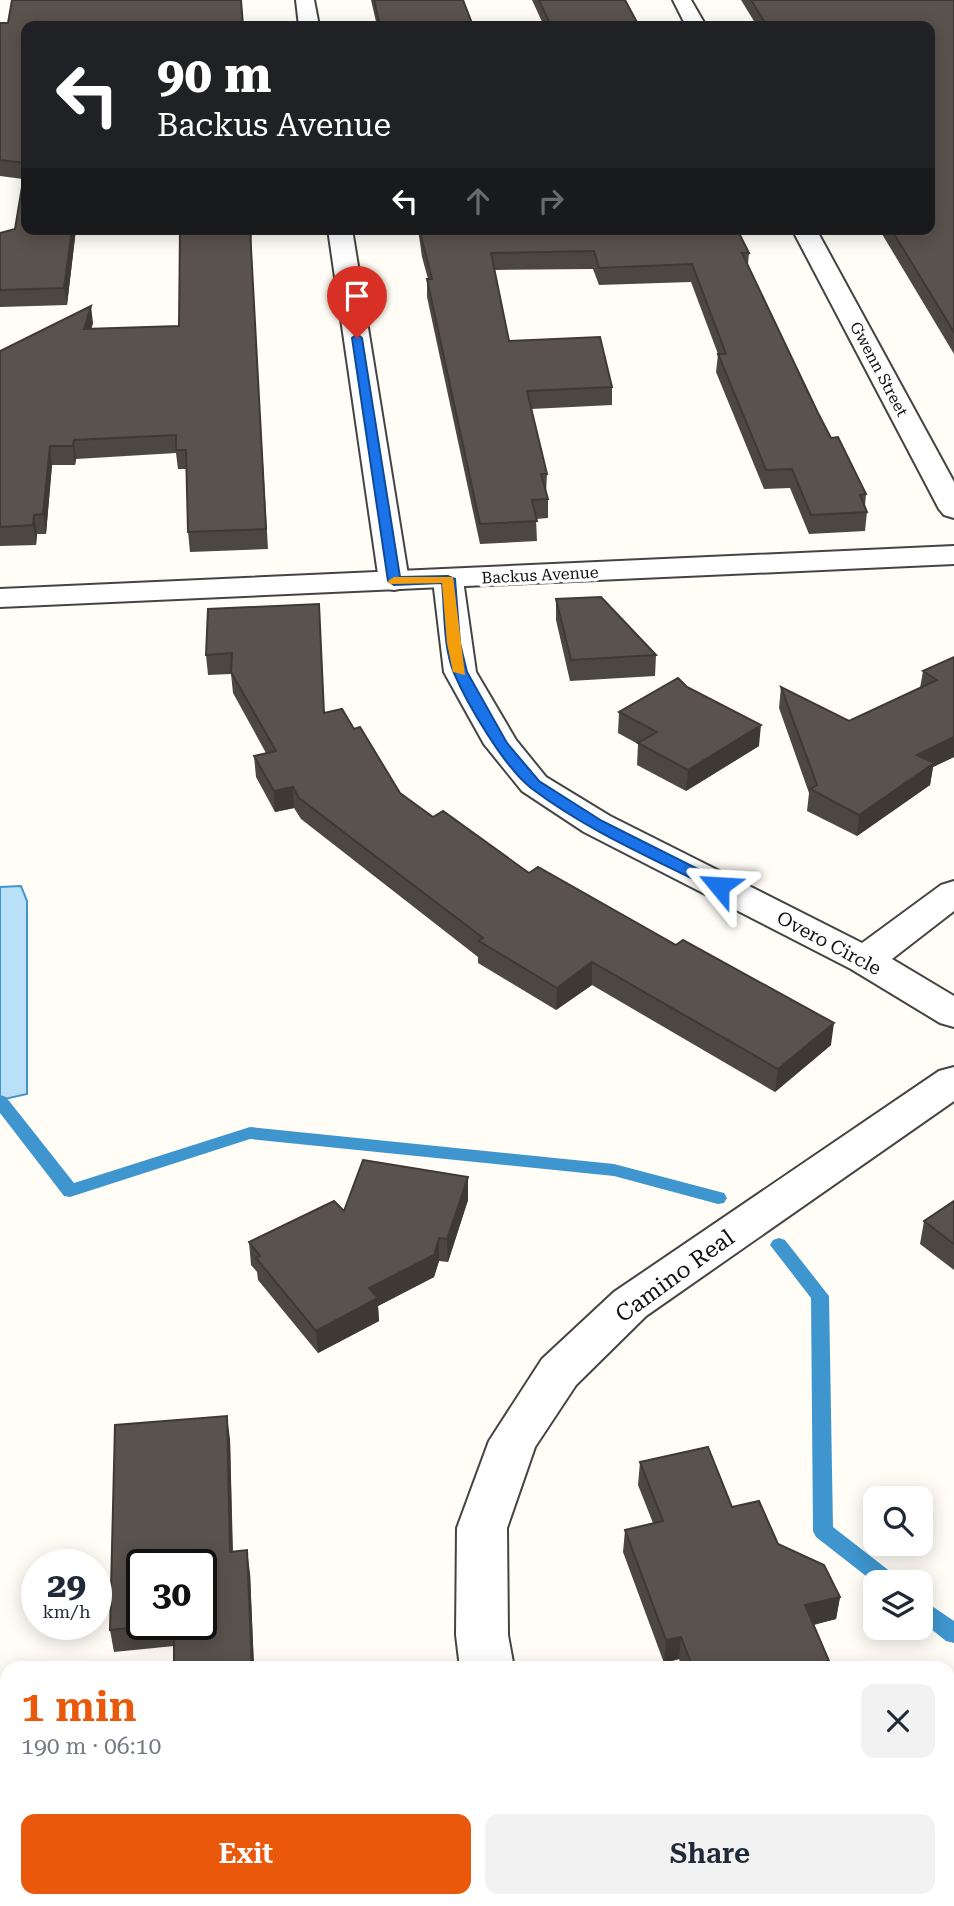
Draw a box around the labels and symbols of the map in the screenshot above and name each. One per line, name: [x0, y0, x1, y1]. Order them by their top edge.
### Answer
pin: [327, 266, 387, 338]
street label: Gwenn Street: [846, 318, 912, 420]
street label: Backus Avenue: [481, 562, 599, 588]
position arrow: [682, 849, 756, 923]
street label: Overo Circle: [773, 906, 885, 980]
street label: Camino Real: [611, 1224, 739, 1328]
speed limit sign: 30: [126, 1549, 217, 1640]

